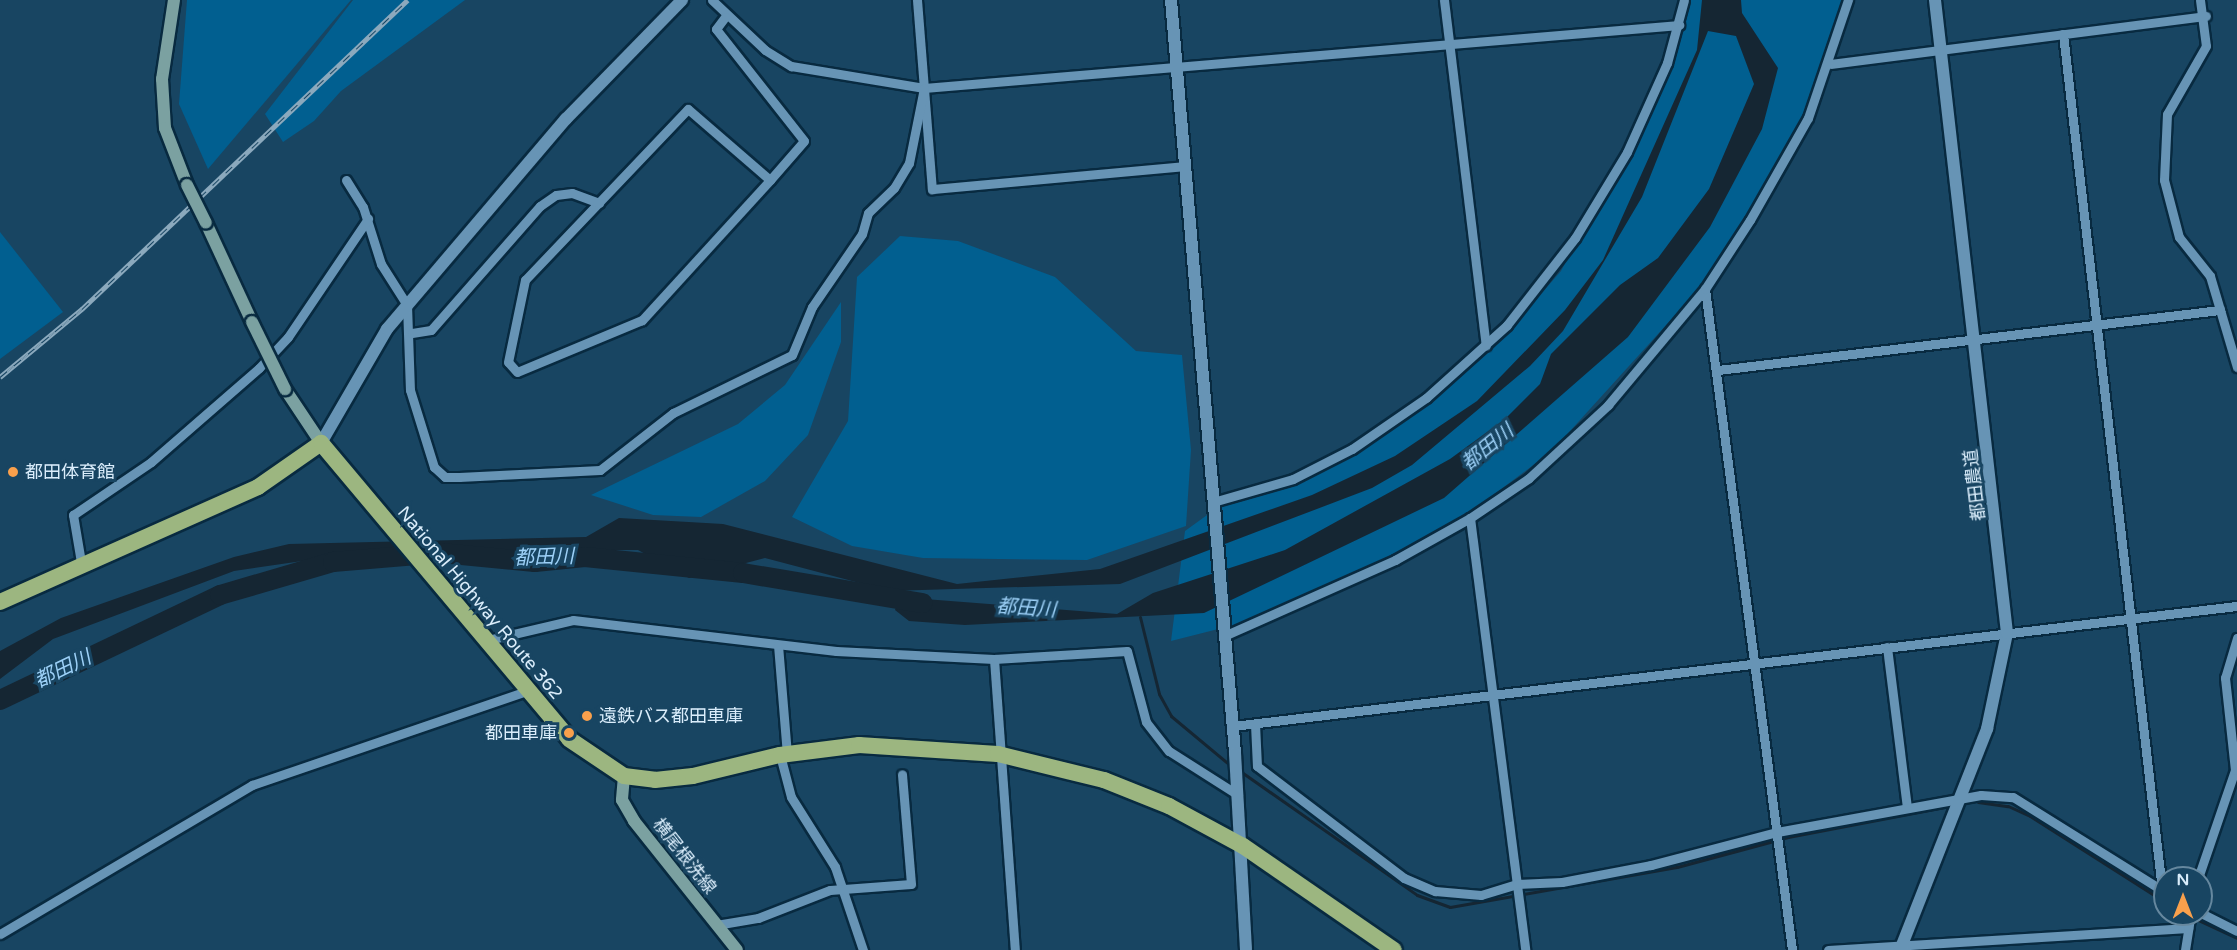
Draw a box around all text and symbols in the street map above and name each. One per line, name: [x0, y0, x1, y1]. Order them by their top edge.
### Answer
water label: 都田川: [1457, 420, 1519, 476]
street label: 都田農道: [1960, 448, 1990, 522]
place label: 都田体育館: [25, 461, 115, 483]
marker: 都田体育館: [6, 465, 20, 479]
street label: National Highway Route 362: [393, 502, 567, 704]
water label: 都田川: [514, 545, 574, 571]
water label: 都田川: [995, 595, 1057, 623]
water label: 都田川: [31, 646, 95, 694]
place label: 遠鉄バス都田車庫: [599, 705, 743, 727]
marker: 遠鉄バス都田車庫: [580, 709, 594, 723]
place label: 都田車庫: [485, 722, 557, 744]
marker: 都田車庫: [562, 726, 576, 740]
street label: 横尾根洗線: [648, 814, 720, 898]
north arrow: [2153, 866, 2213, 926]
text: N: [2177, 870, 2189, 890]

